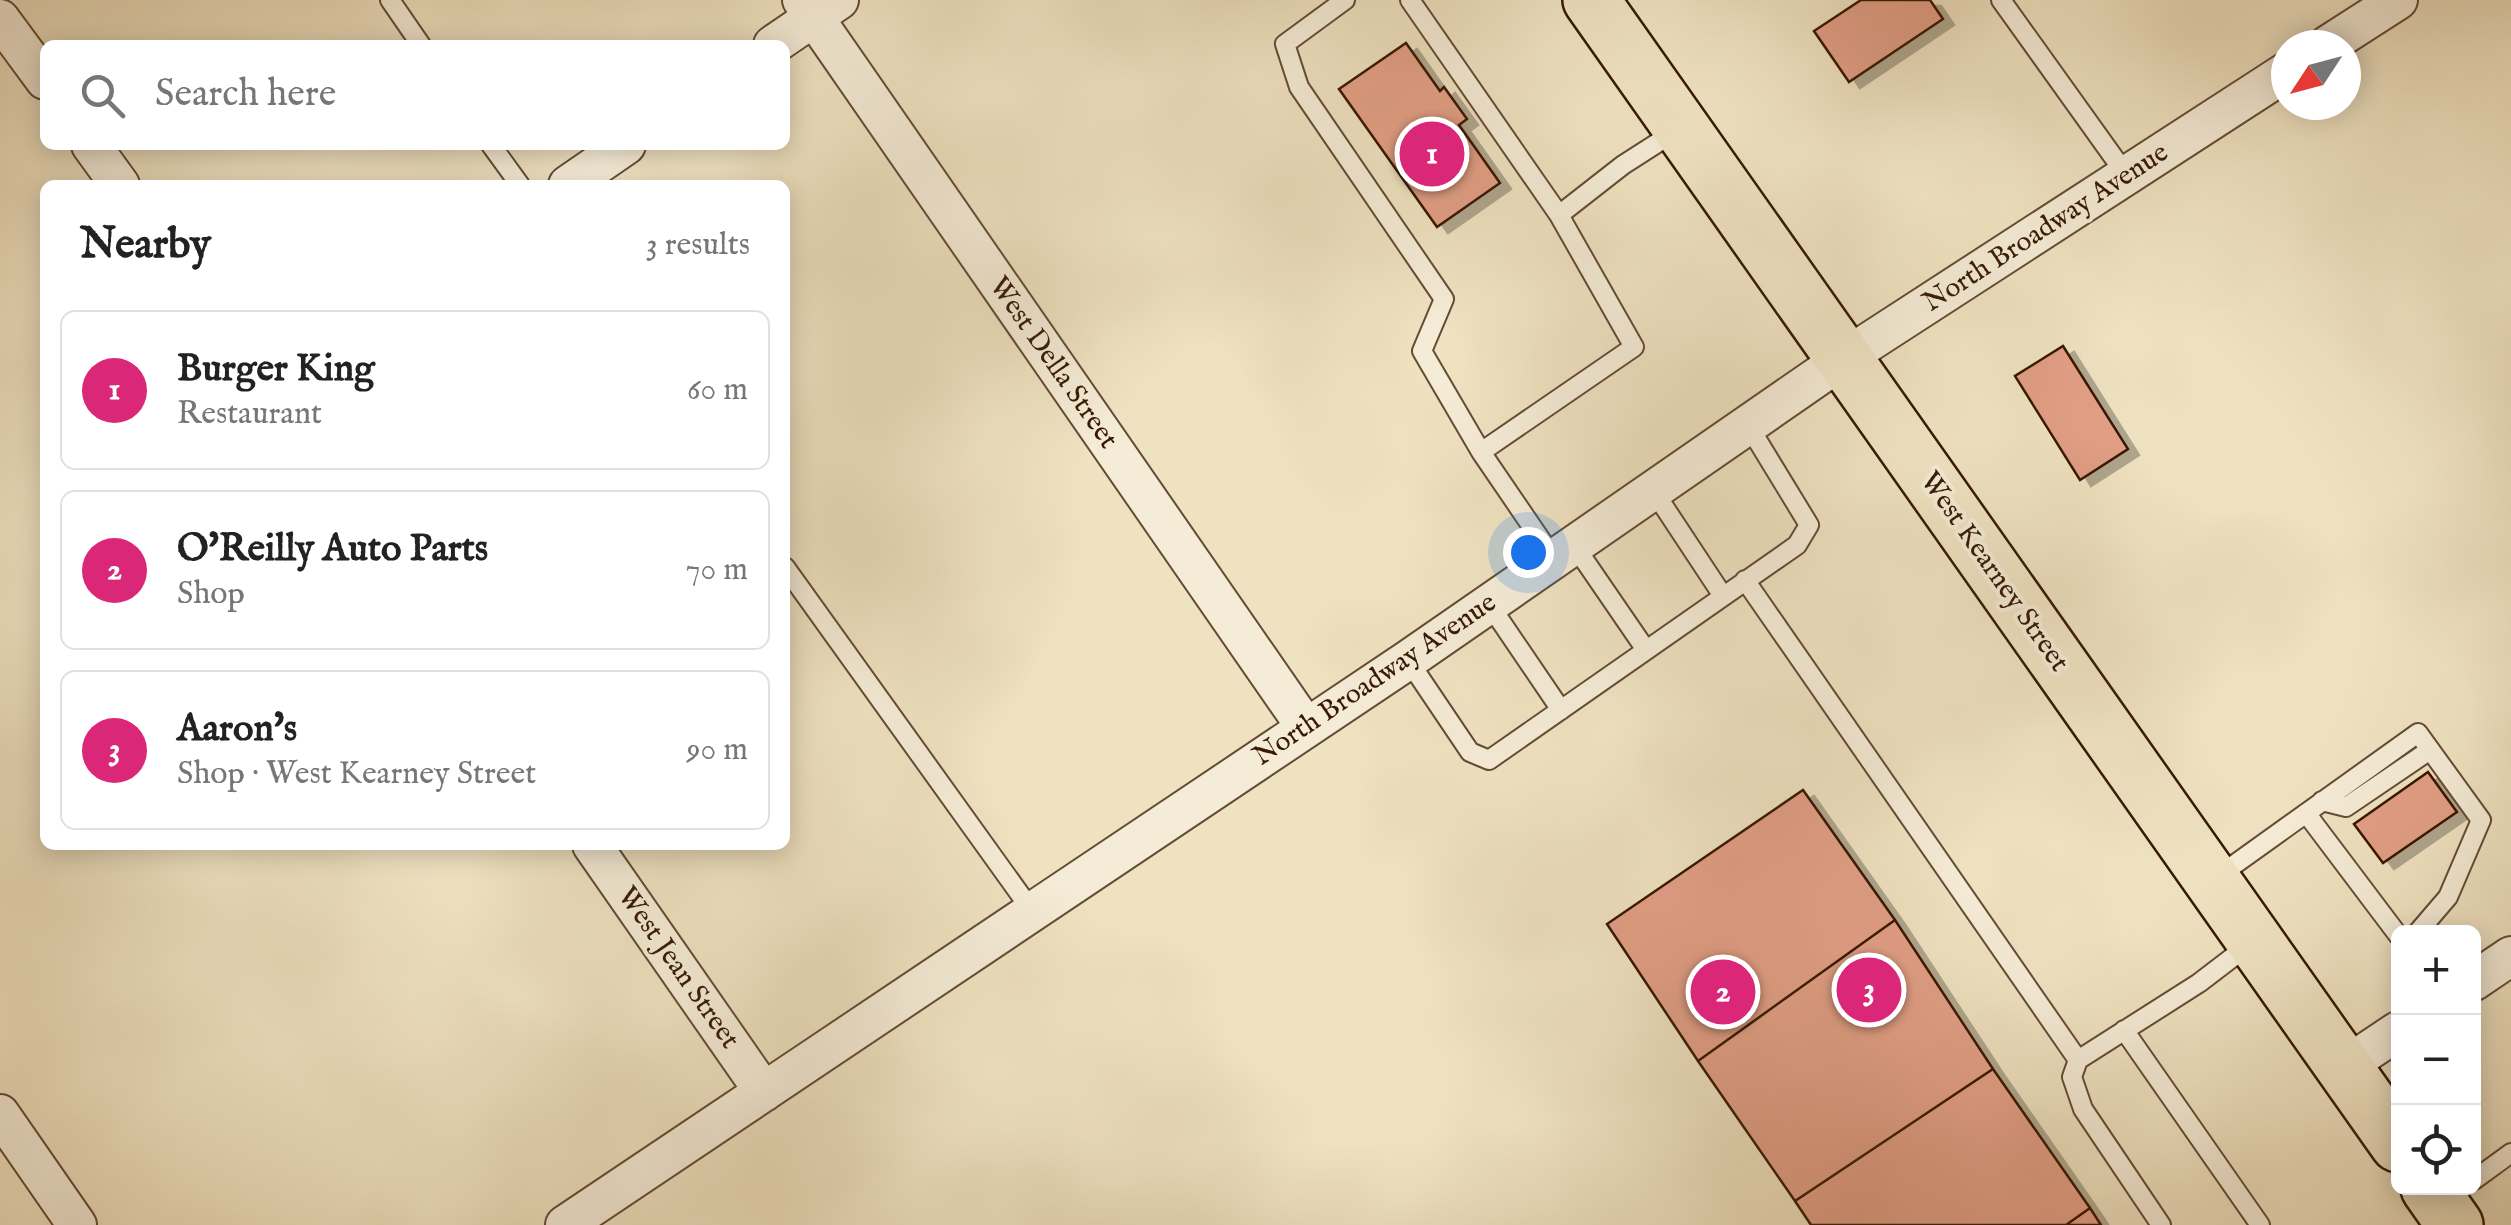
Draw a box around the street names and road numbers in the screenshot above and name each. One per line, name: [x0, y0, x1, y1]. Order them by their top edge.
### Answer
street label: North Broadway Avenue: [1917, 135, 2175, 320]
street label: West Della Street: [981, 270, 1126, 456]
street label: West Kearney Street: [1912, 465, 2076, 679]
street label: North Broadway Avenue: [1247, 586, 1503, 774]
street label: West Jean Street: [609, 880, 747, 1056]

